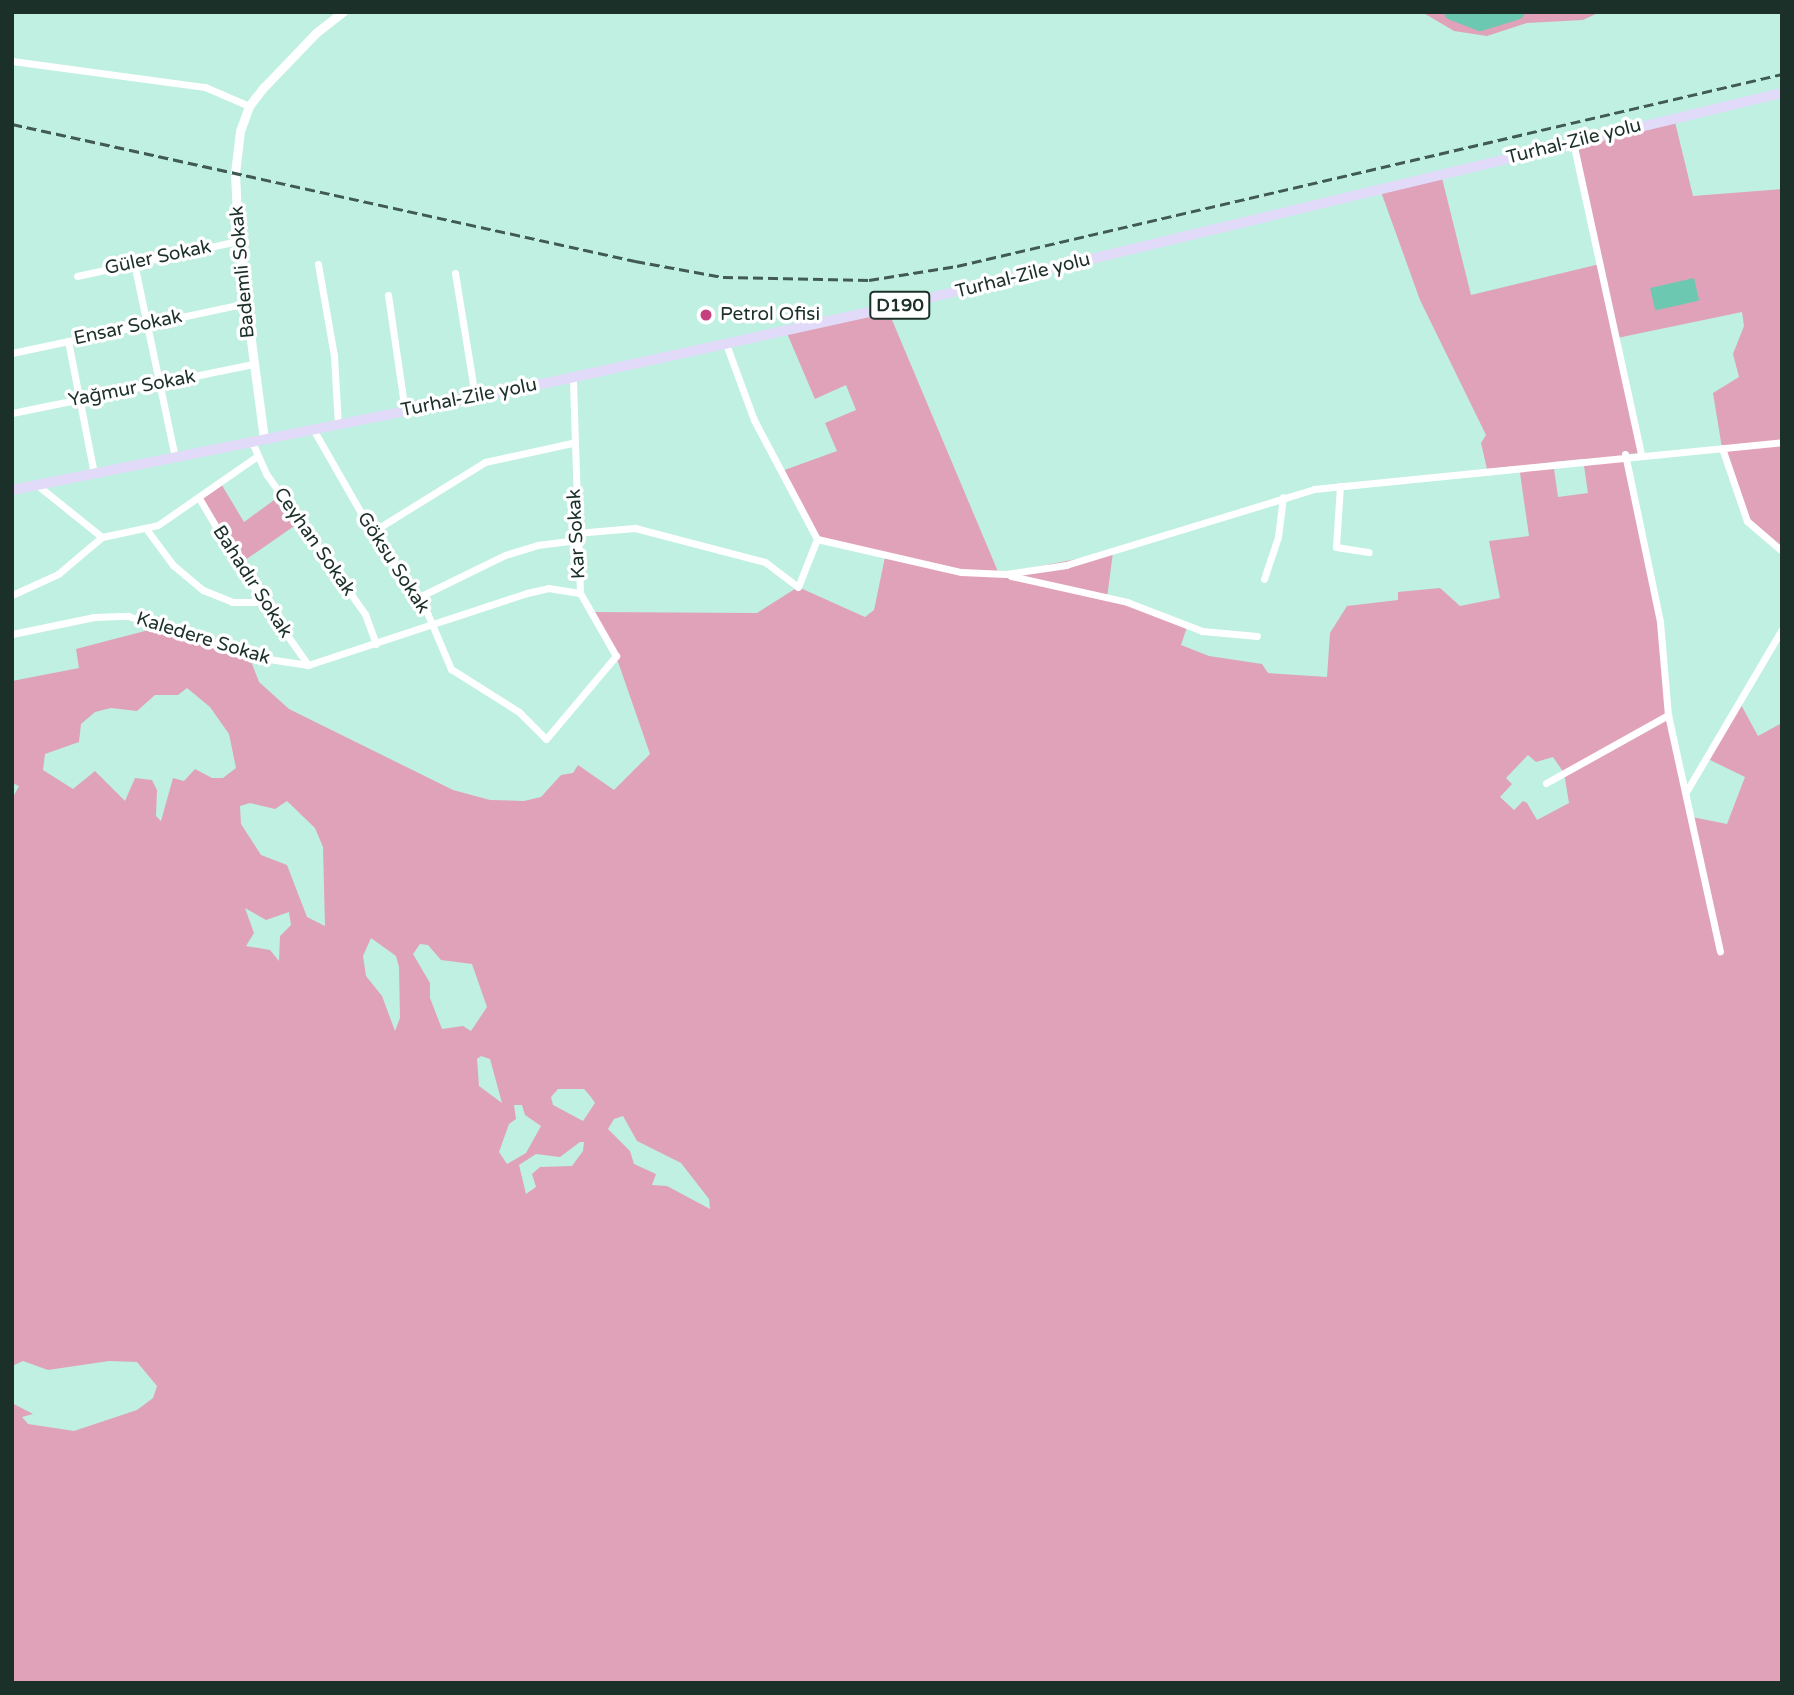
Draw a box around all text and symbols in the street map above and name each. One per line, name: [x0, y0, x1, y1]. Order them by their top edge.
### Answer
street label: Turhal-Zile yolu: [1504, 114, 1644, 170]
street label: Bademli Sokak: [226, 205, 260, 339]
street label: Güler Sokak: [103, 236, 213, 280]
street label: Turhal-Zile yolu: [953, 248, 1093, 304]
road number: D190: [869, 290, 932, 320]
place label: Petrol Ofisi: [720, 304, 820, 326]
street label: Ensar Sokak: [72, 305, 184, 351]
marker: Petrol Ofisi: [698, 307, 714, 323]
street label: Yağmur Sokak: [67, 366, 197, 412]
street label: Turhal-Zile yolu: [399, 374, 539, 422]
street label: Ceyhan Sokak: [268, 483, 360, 601]
street label: Kar Sokak: [563, 488, 591, 580]
street label: Göksu Sokak: [352, 508, 434, 618]
street label: Bahadır Sokak: [207, 521, 297, 643]
street label: Kaledere Sokak: [133, 608, 273, 670]

